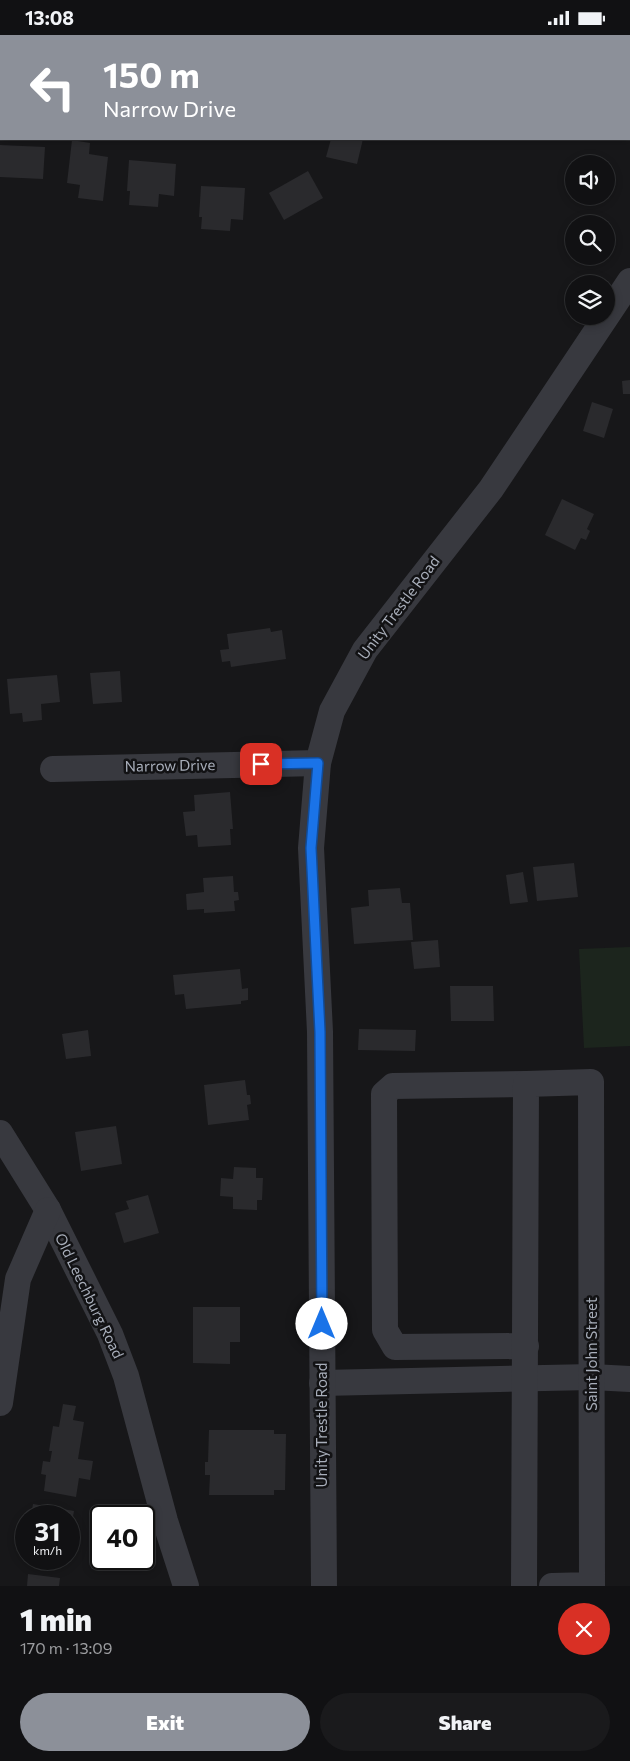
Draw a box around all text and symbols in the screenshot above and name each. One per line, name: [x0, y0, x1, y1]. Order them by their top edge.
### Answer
text: 13:08: [25, 6, 74, 29]
text: 150 m: [103, 52, 200, 95]
icon: left: [20, 55, 85, 120]
text: Narrow Drive: [103, 95, 236, 122]
map controls: [565, 155, 615, 325]
button: sound: [565, 155, 615, 205]
button: search: [565, 215, 615, 265]
button: layers: [565, 275, 615, 325]
street label: Unity Trestle Road: [353, 552, 443, 663]
pin: [240, 743, 282, 785]
icon: arrive: [247, 750, 275, 778]
street label: Narrow Drive: [124, 755, 216, 775]
street label: Old Leechburg Road: [52, 1230, 128, 1361]
position arrow: [295, 1297, 347, 1349]
street label: Saint John Street: [582, 1297, 600, 1411]
street label: Unity Trestle Road: [312, 1363, 330, 1487]
speed limit sign: 40: [90, 1505, 155, 1570]
text: 31: [35, 1516, 60, 1546]
text: km/h: [33, 1543, 62, 1557]
text: 1 min: [20, 1600, 92, 1637]
button: close: [558, 1603, 610, 1655]
text: 170 m · 13:09: [20, 1638, 113, 1657]
button: Exit: [20, 1693, 310, 1751]
button: Share: [320, 1693, 610, 1751]

